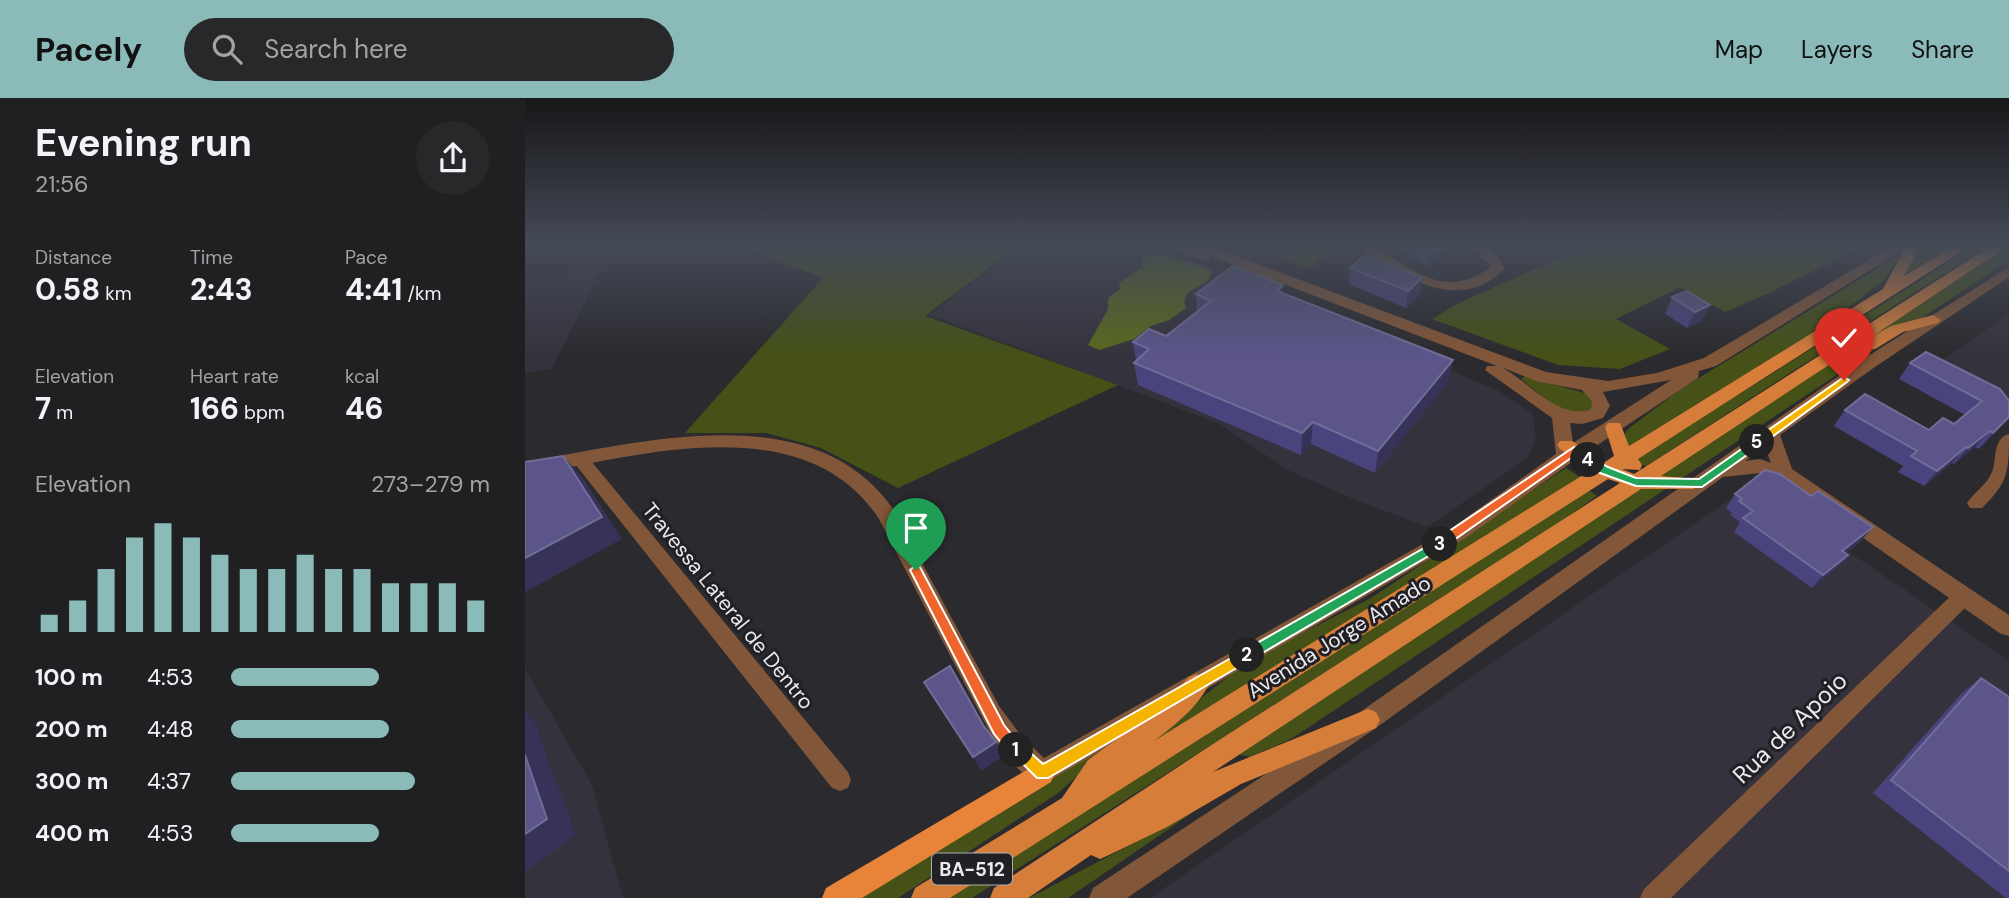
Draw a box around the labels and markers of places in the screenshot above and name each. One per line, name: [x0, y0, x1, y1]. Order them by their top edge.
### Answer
pin: [1814, 308, 1874, 380]
pin: 5: [1739, 424, 1775, 460]
pin: 4: [1571, 442, 1605, 478]
pin: [886, 498, 946, 570]
pin: 3: [1423, 526, 1457, 562]
pin: 2: [1229, 638, 1265, 672]
pin: 1: [999, 732, 1033, 768]

